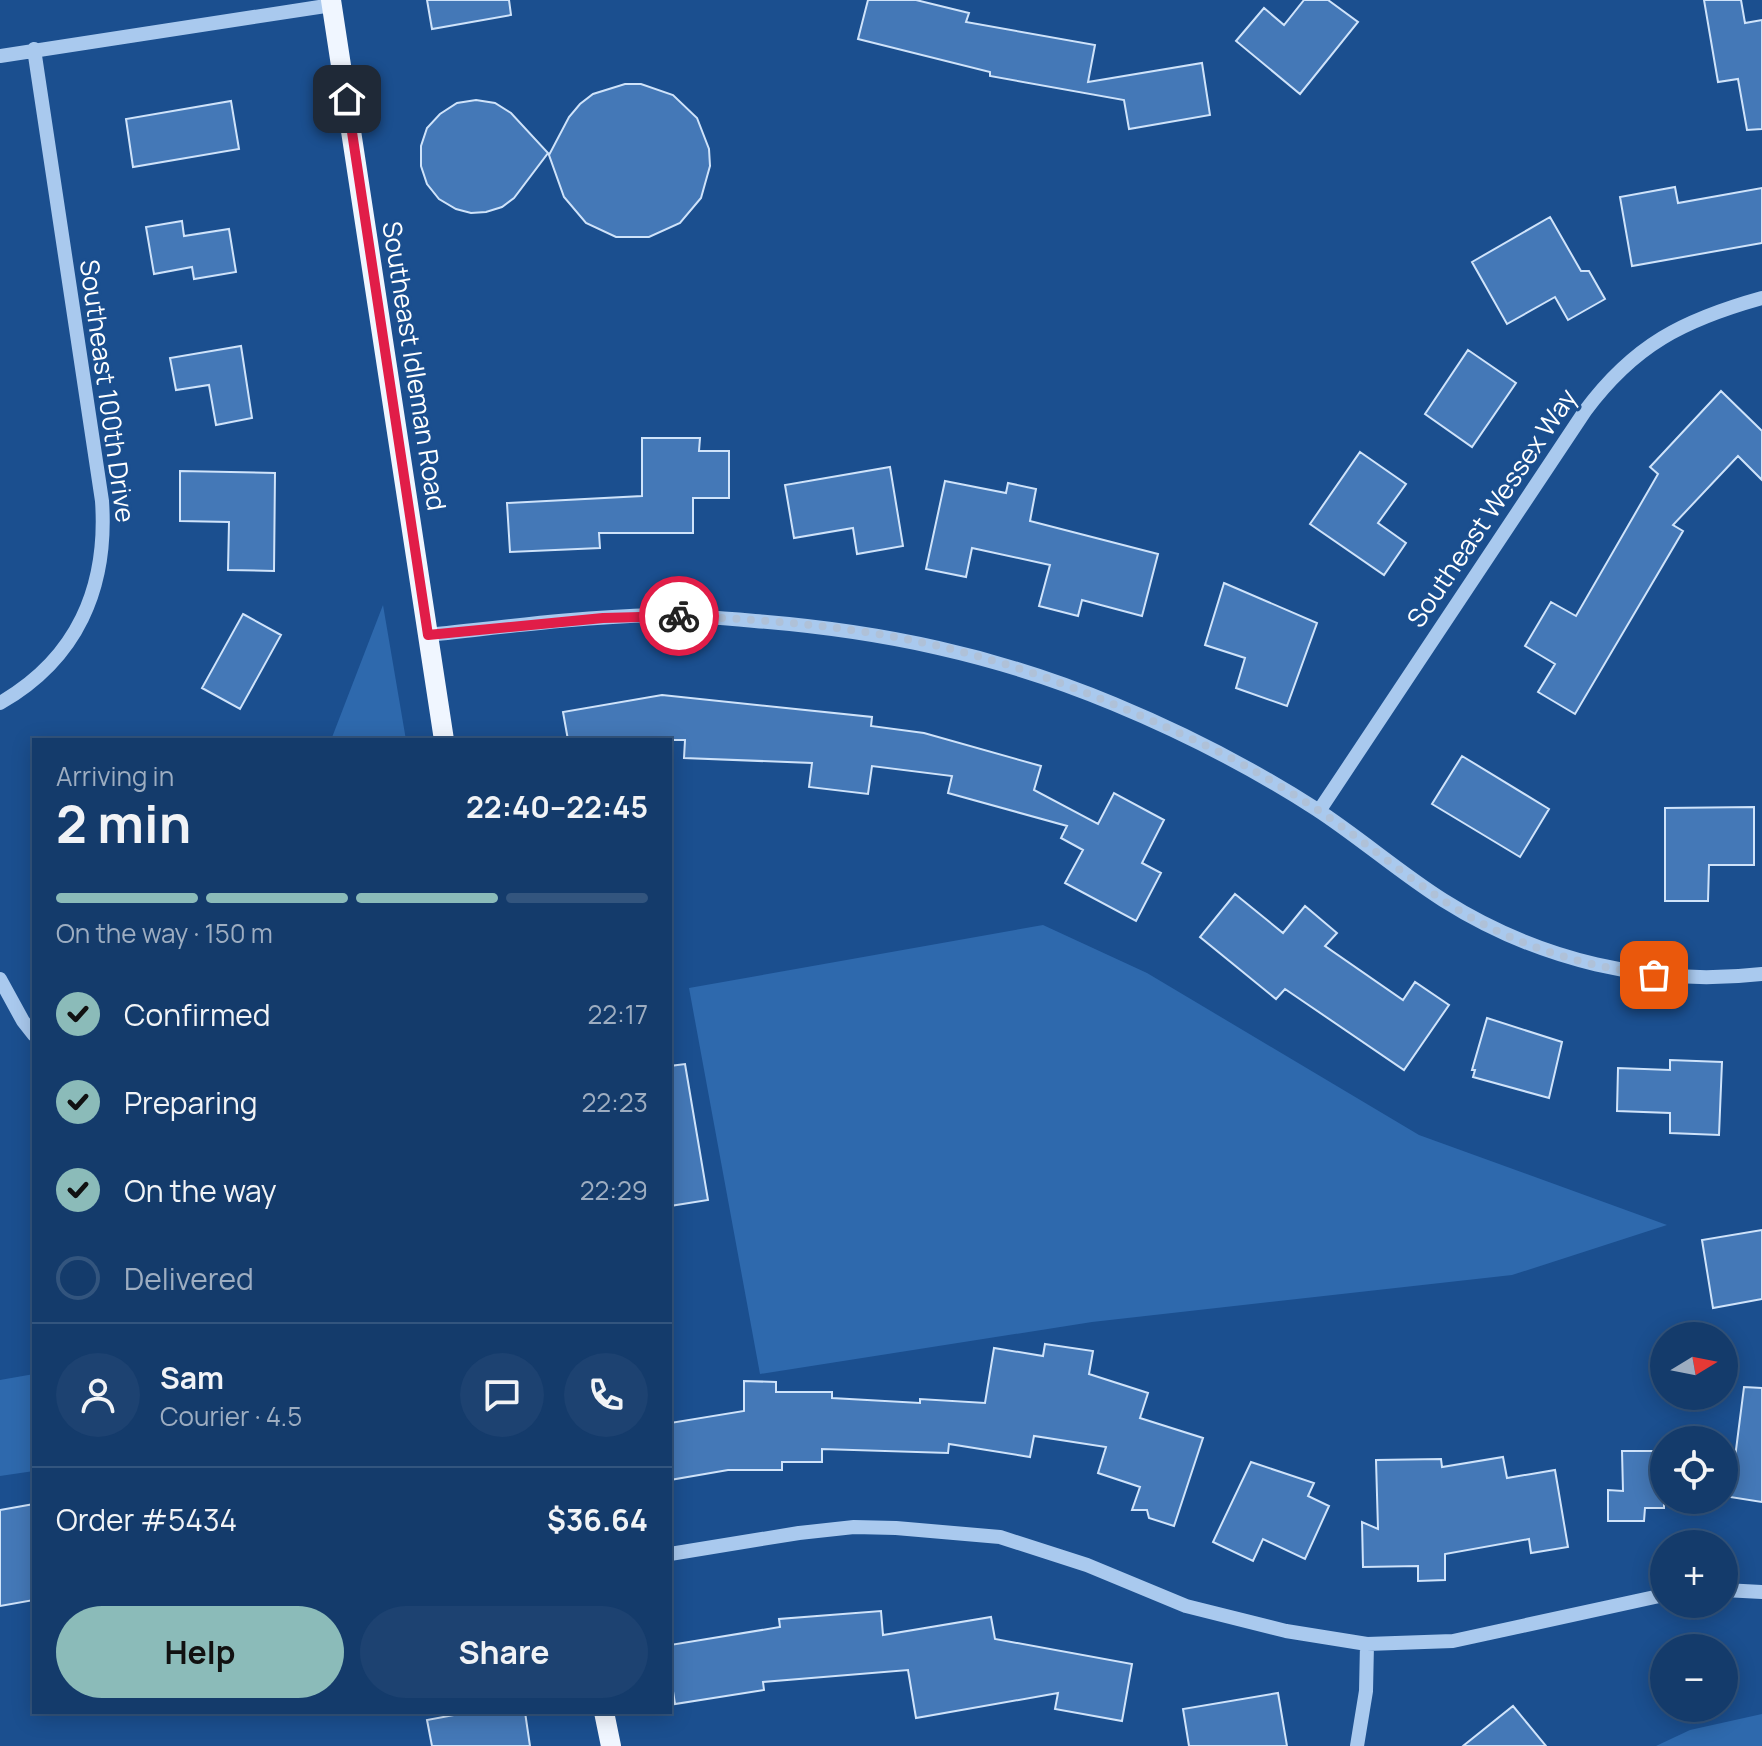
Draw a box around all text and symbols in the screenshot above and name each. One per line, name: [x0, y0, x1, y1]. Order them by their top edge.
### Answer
pin: [313, 65, 381, 133]
icon: home: [325, 77, 369, 121]
street label: Southeast Idleman Road: [374, 219, 456, 513]
street label: Southeast 100th Drive: [72, 257, 144, 525]
street label: Southeast Wessex Way: [1398, 381, 1585, 634]
courier: [639, 576, 719, 656]
icon: bike: [657, 594, 701, 638]
text: Arriving in: [56, 758, 174, 794]
text: 22:40–22:45: [466, 786, 648, 827]
text: 2 min: [56, 788, 191, 859]
text: On the way · 150 m: [56, 915, 273, 951]
pin: [1620, 941, 1688, 1009]
icon: bag: [1632, 953, 1676, 997]
icon: check: [56, 992, 100, 1036]
text: Confirmed: [124, 994, 271, 1035]
text: 22:17: [587, 996, 648, 1032]
icon: check: [56, 1080, 100, 1124]
text: Preparing: [124, 1082, 258, 1123]
text: 22:23: [581, 1084, 648, 1120]
icon: check: [56, 1168, 100, 1212]
text: On the way: [124, 1170, 277, 1211]
text: 22:29: [580, 1172, 648, 1208]
text: Delivered: [124, 1258, 254, 1299]
north arrow: [1650, 1322, 1738, 1410]
map controls: [1650, 1322, 1738, 1722]
button: person: [56, 1353, 140, 1437]
button: chat: [460, 1353, 544, 1437]
button: phone: [564, 1353, 648, 1437]
text: Sam: [160, 1357, 224, 1398]
text: Courier · 4.5: [160, 1398, 302, 1434]
button: locate: [1650, 1426, 1738, 1514]
text: Order #5434: [56, 1499, 237, 1540]
text: $36.64: [547, 1499, 648, 1540]
button: +: [1650, 1530, 1738, 1618]
button: Help: [56, 1606, 344, 1698]
button: Share: [360, 1606, 648, 1698]
button: −: [1650, 1634, 1738, 1722]

